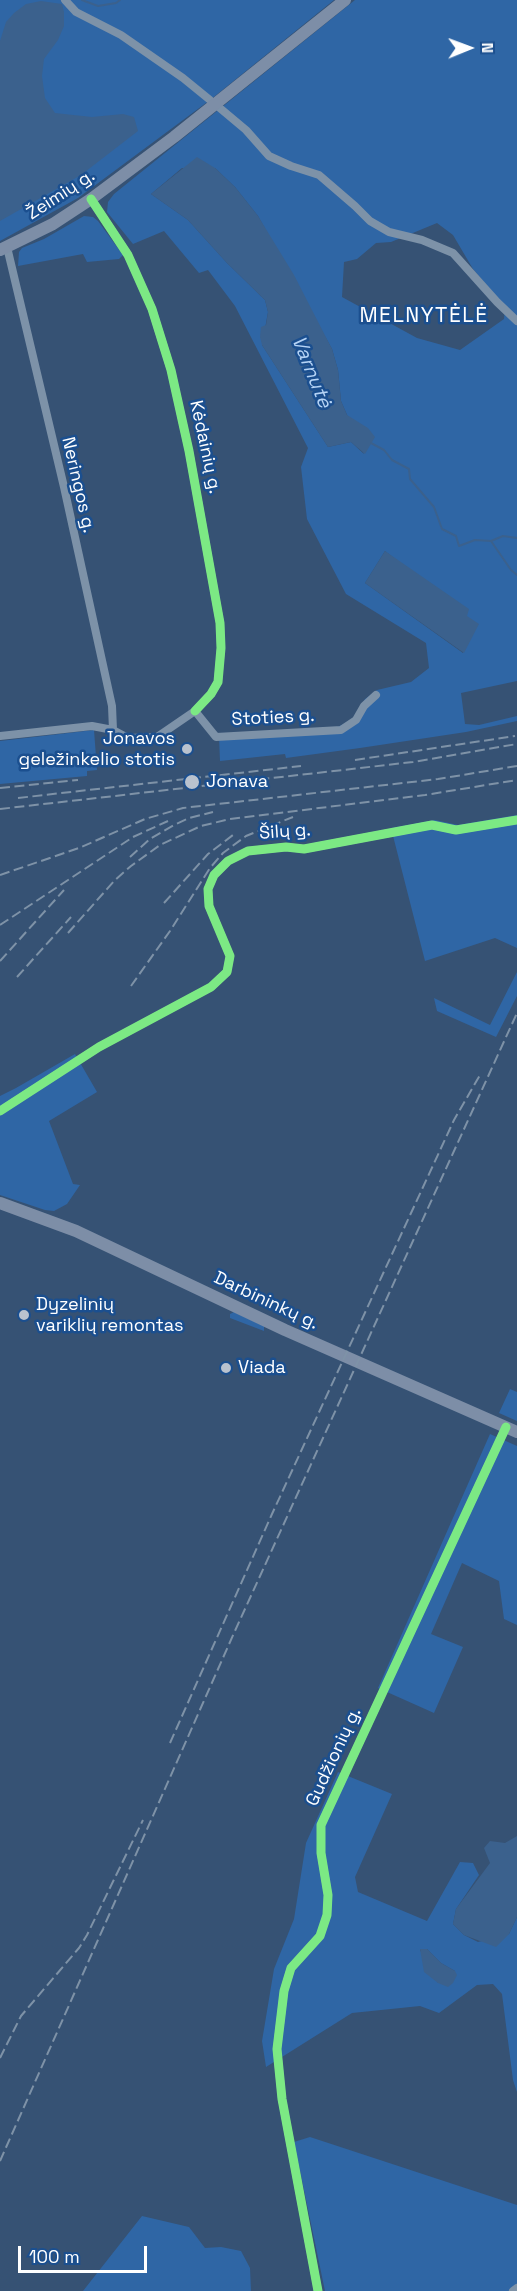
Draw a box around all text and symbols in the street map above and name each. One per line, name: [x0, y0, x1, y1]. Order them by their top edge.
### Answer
north arrow: [439, 18, 499, 78]
text: N: [477, 42, 498, 53]
street label: Žeimių g.: [23, 165, 99, 225]
district label: MELNYTĖLĖ: [359, 303, 489, 329]
water label: Varnutė: [286, 332, 336, 412]
street label: Kėdainių g.: [185, 398, 225, 496]
street label: Neringos g.: [56, 435, 100, 535]
street label: Stoties g.: [231, 705, 315, 731]
place label: Jonavos geležinkelio stotis: [19, 728, 175, 771]
marker: Jonavos geležinkelio stotis: [180, 742, 194, 756]
place label: Jonava: [206, 771, 268, 793]
marker: Jonava: [183, 773, 201, 791]
street label: Šilų g.: [259, 819, 311, 845]
street label: Darbininkų g.: [210, 1267, 322, 1335]
place label: Dyzelinių variklių remontas: [36, 1294, 184, 1336]
marker: Dyzelinių variklių remontas: [17, 1308, 31, 1322]
place label: Viada: [238, 1357, 286, 1379]
marker: Viada: [219, 1361, 233, 1375]
street label: Gudžionių g.: [302, 1704, 366, 1810]
scale bar: [21, 2234, 150, 2272]
text: 100 m: [29, 2245, 80, 2268]

